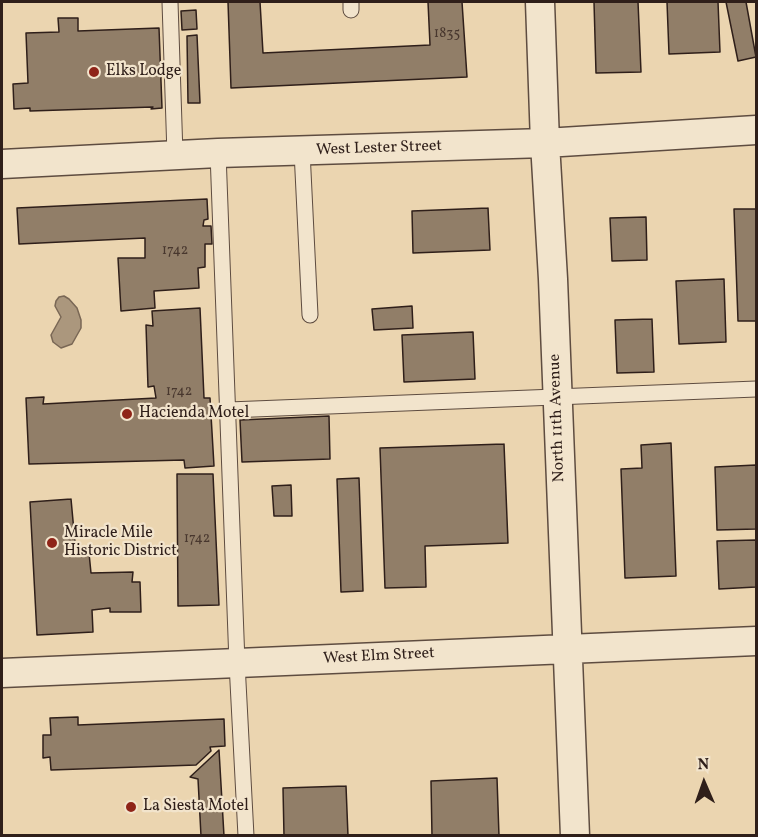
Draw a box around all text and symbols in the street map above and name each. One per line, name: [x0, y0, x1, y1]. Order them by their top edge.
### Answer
house number: 1835: [434, 26, 460, 42]
place label: Elks Lodge: [106, 62, 181, 82]
marker: Elks Lodge: [87, 65, 101, 79]
street label: West Lester Street: [316, 137, 442, 161]
house number: 1742: [162, 243, 188, 259]
street label: North 11th Avenue: [546, 353, 570, 483]
house number: 1742: [166, 384, 192, 400]
place label: Hacienda Motel: [139, 404, 249, 424]
marker: Hacienda Motel: [120, 407, 134, 421]
place label: Miracle Mile Historic District: [64, 524, 177, 562]
house number: 1742: [184, 531, 210, 547]
marker: Miracle Mile Historic District: [45, 536, 59, 550]
street label: West Elm Street: [323, 644, 435, 670]
north arrow: [674, 753, 734, 813]
text: N: [697, 754, 710, 776]
place label: La Siesta Motel: [143, 797, 249, 817]
marker: La Siesta Motel: [124, 800, 138, 814]

